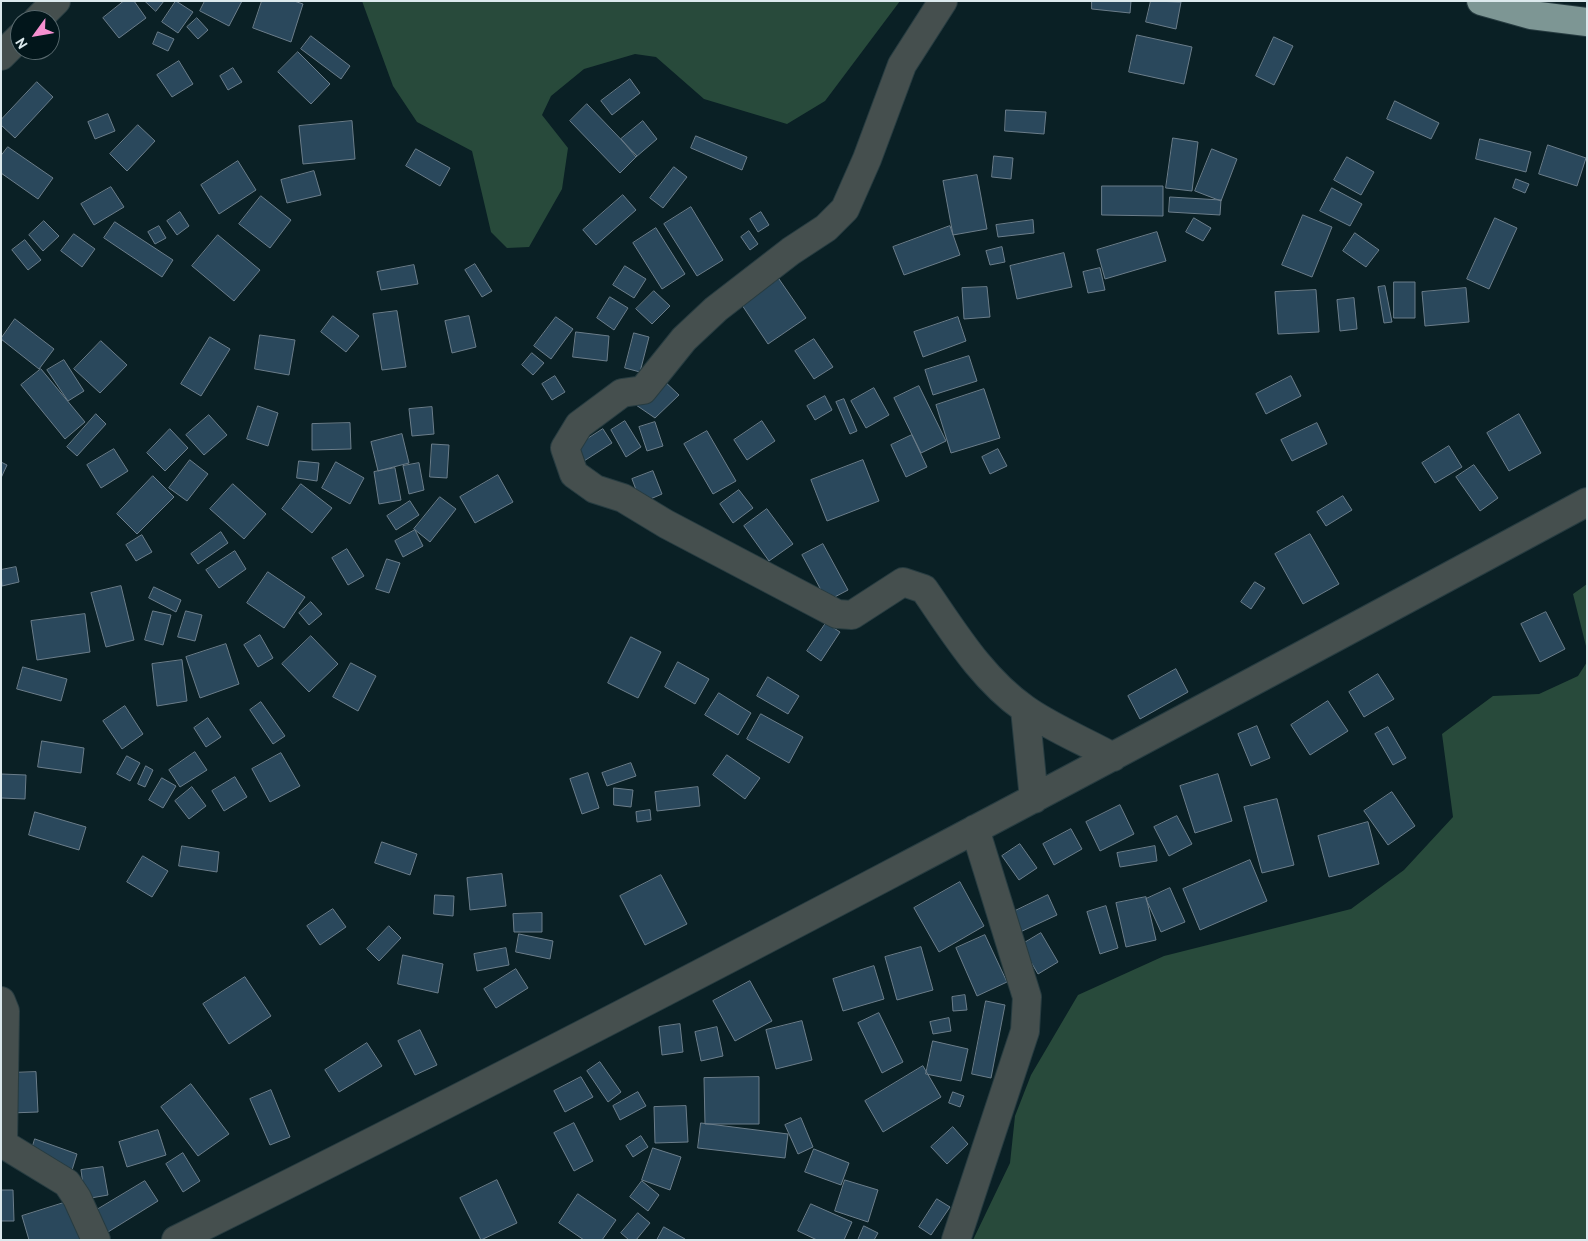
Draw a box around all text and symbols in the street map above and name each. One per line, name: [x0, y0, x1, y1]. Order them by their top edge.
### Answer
north arrow: [10, 10, 60, 60]
text: N: [13, 34, 33, 51]

